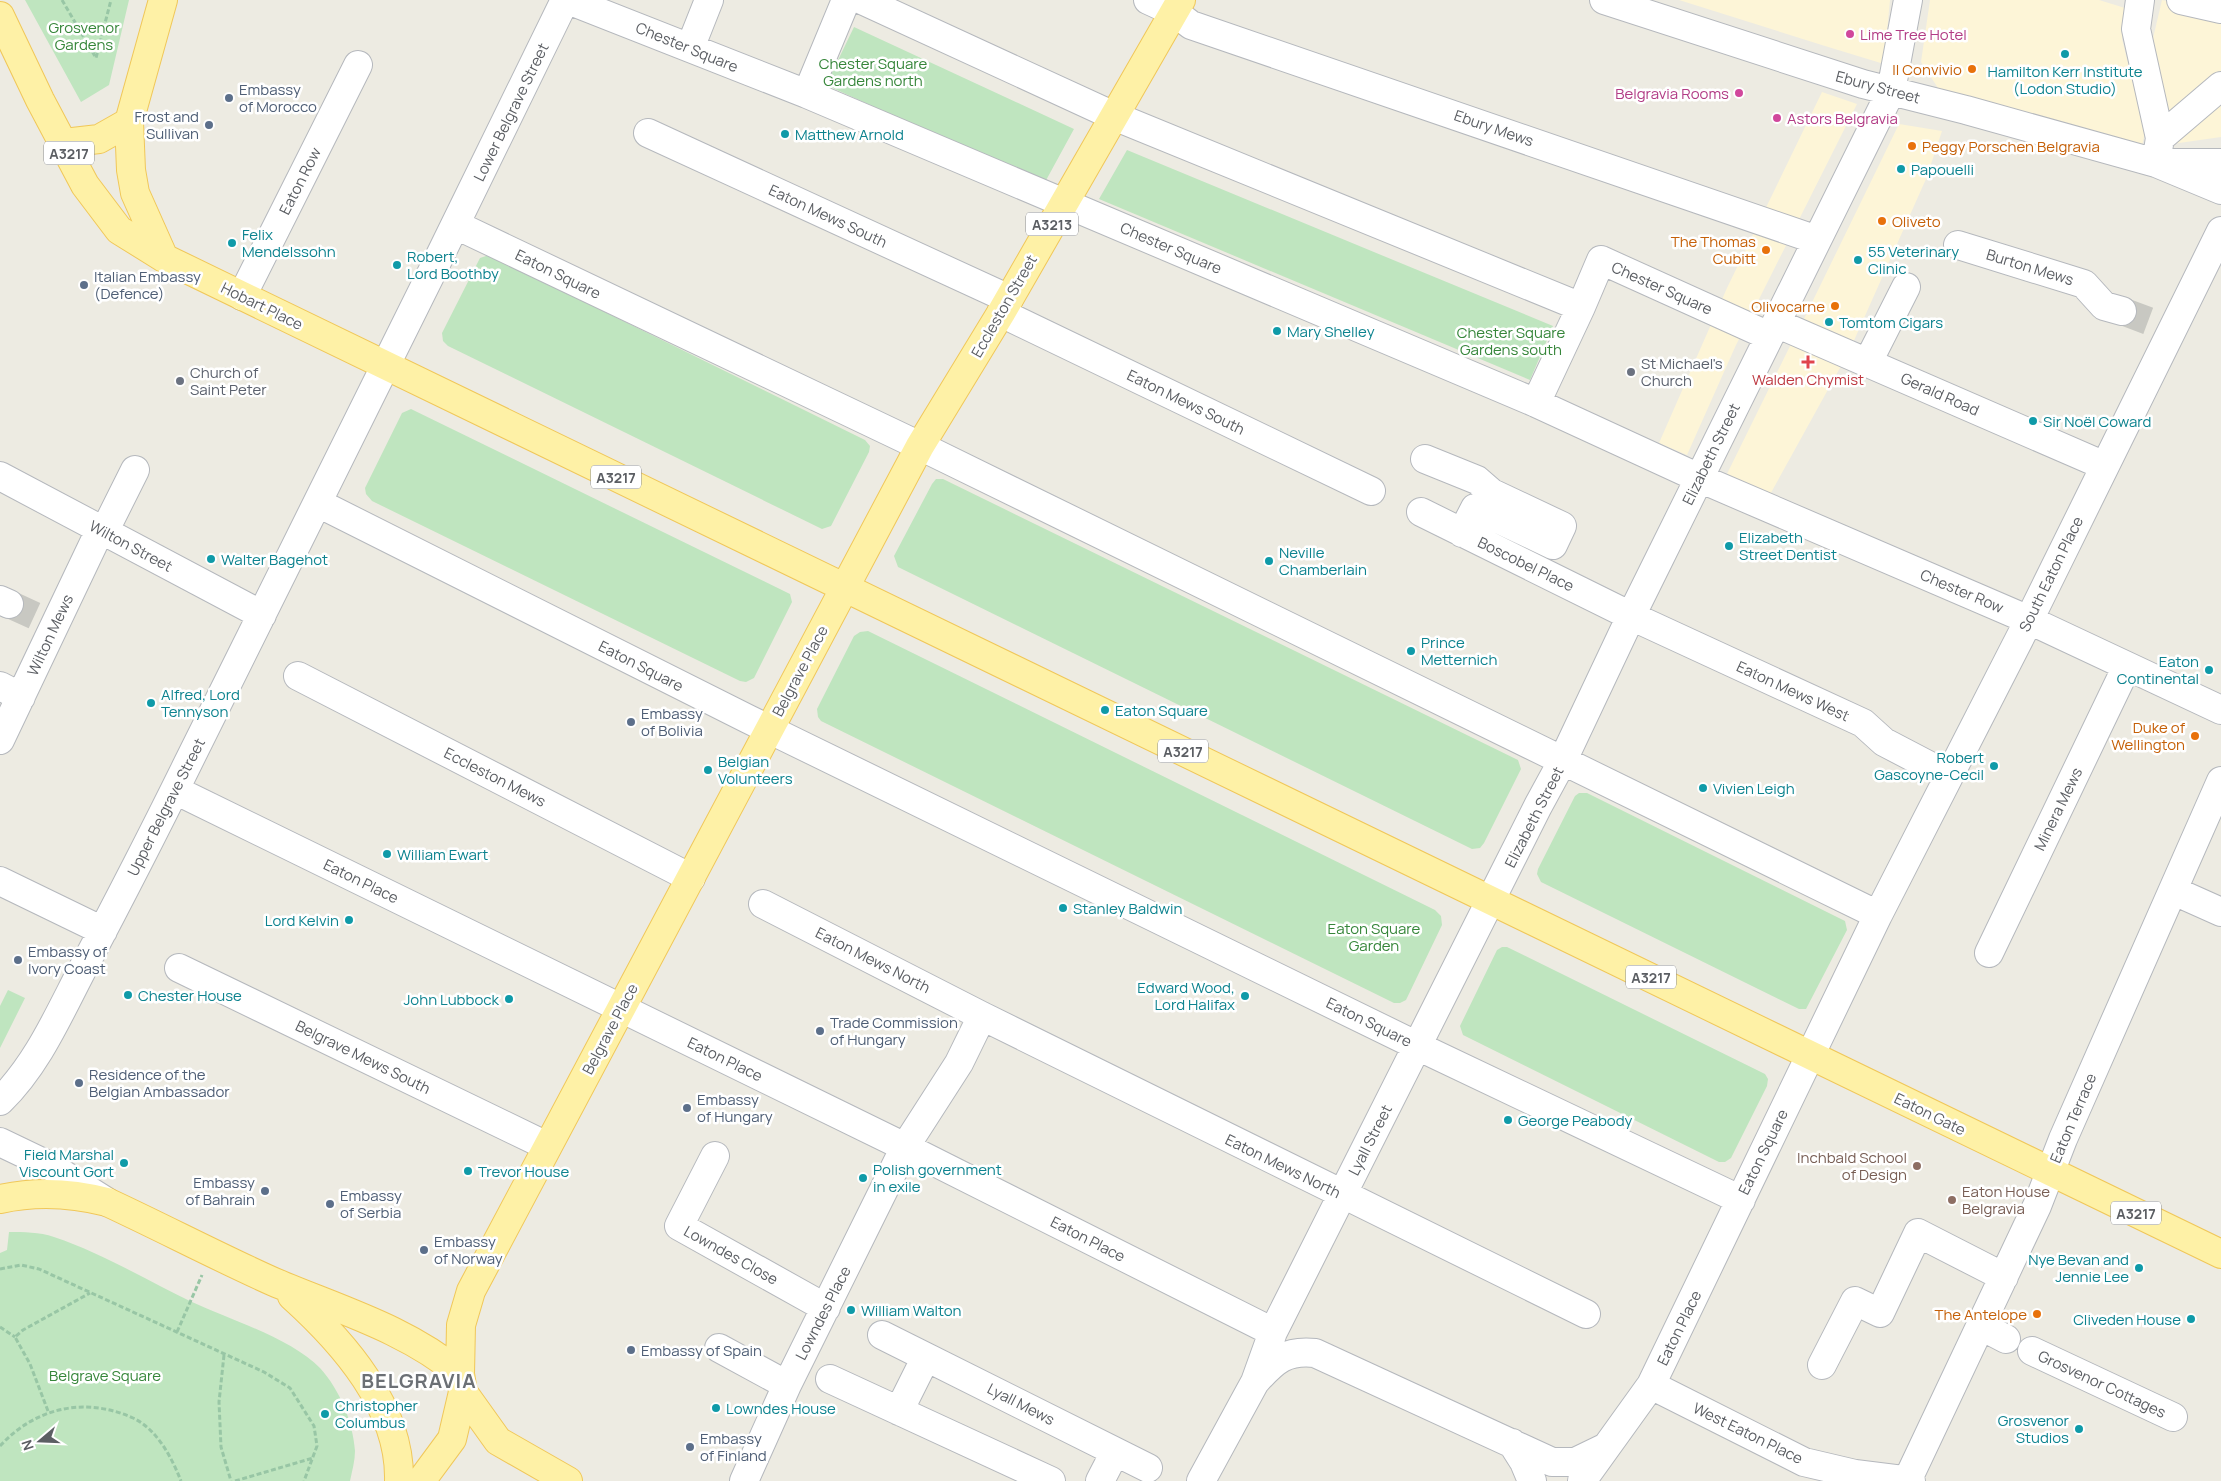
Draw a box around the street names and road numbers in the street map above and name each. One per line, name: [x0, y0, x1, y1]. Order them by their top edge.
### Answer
street label: Chester Square: [633, 17, 741, 77]
street label: Lower Belgrave Street: [468, 39, 554, 185]
street label: Ebury Street: [1833, 66, 1923, 108]
street label: Ebury Mews: [1451, 105, 1537, 151]
road number: A3217: [44, 142, 94, 164]
street label: Eaton Row: [274, 143, 326, 218]
street label: Eaton Mews South: [765, 179, 891, 253]
road number: A3213: [1026, 212, 1078, 235]
street label: Chester Square: [1117, 217, 1225, 279]
street label: Eaton Square: [512, 244, 605, 304]
street label: Burton Mews: [1984, 244, 2076, 290]
street label: Eccleston Street: [966, 251, 1042, 361]
street label: Chester Square: [1608, 256, 1716, 320]
street label: Hobart Place: [218, 277, 307, 335]
street label: Eaton Mews South: [1124, 364, 1248, 440]
street label: Gerald Road: [1897, 367, 1983, 421]
street label: Elizabeth Street: [1677, 400, 1745, 508]
road number: A3217: [591, 466, 641, 488]
street label: South Eaton Place: [2014, 513, 2088, 635]
street label: Wilton Street: [86, 515, 176, 577]
street label: Boscobel Place: [1474, 532, 1578, 596]
street label: Chester Row: [1917, 564, 2007, 618]
street label: Wilton Mews: [22, 591, 78, 679]
street label: Belgrave Place: [767, 622, 833, 720]
street label: Eaton Square: [595, 636, 687, 697]
street label: Eaton Mews West: [1733, 656, 1853, 726]
street label: Upper Belgrave Street: [122, 734, 210, 880]
road number: A3217: [1158, 739, 1208, 762]
street label: Eccleston Mews: [441, 742, 550, 812]
street label: Elizabeth Street: [1499, 763, 1569, 871]
street label: Minera Mews: [2029, 764, 2087, 854]
street label: Eaton Place: [320, 854, 402, 908]
street label: Eaton Mews North: [812, 922, 934, 998]
road number: A3217: [1626, 966, 1676, 989]
street label: Belgrave Place: [577, 980, 643, 1078]
street label: Eaton Square: [1323, 992, 1416, 1052]
street label: Belgrave Mews South: [292, 1015, 434, 1099]
street label: Eaton Place: [684, 1032, 766, 1086]
street label: Eaton Terrace: [2045, 1070, 2101, 1166]
street label: Eaton Gate: [1891, 1088, 1969, 1140]
street label: Lyall Street: [1343, 1101, 1397, 1179]
street label: Eaton Square: [1733, 1105, 1793, 1198]
street label: Eaton Mews North: [1222, 1129, 1344, 1203]
road number: A3217: [2111, 1202, 2161, 1224]
street label: Eaton Place: [1047, 1211, 1129, 1267]
street label: Lowndes Close: [680, 1220, 782, 1290]
street label: Lowndes Place: [790, 1262, 856, 1364]
street label: Eaton Place: [1652, 1287, 1706, 1369]
street label: Grosvenor Cottages: [2035, 1345, 2169, 1423]
street label: Lyall Mews: [984, 1378, 1058, 1430]
street label: West Eaton Place: [1690, 1397, 1807, 1469]

